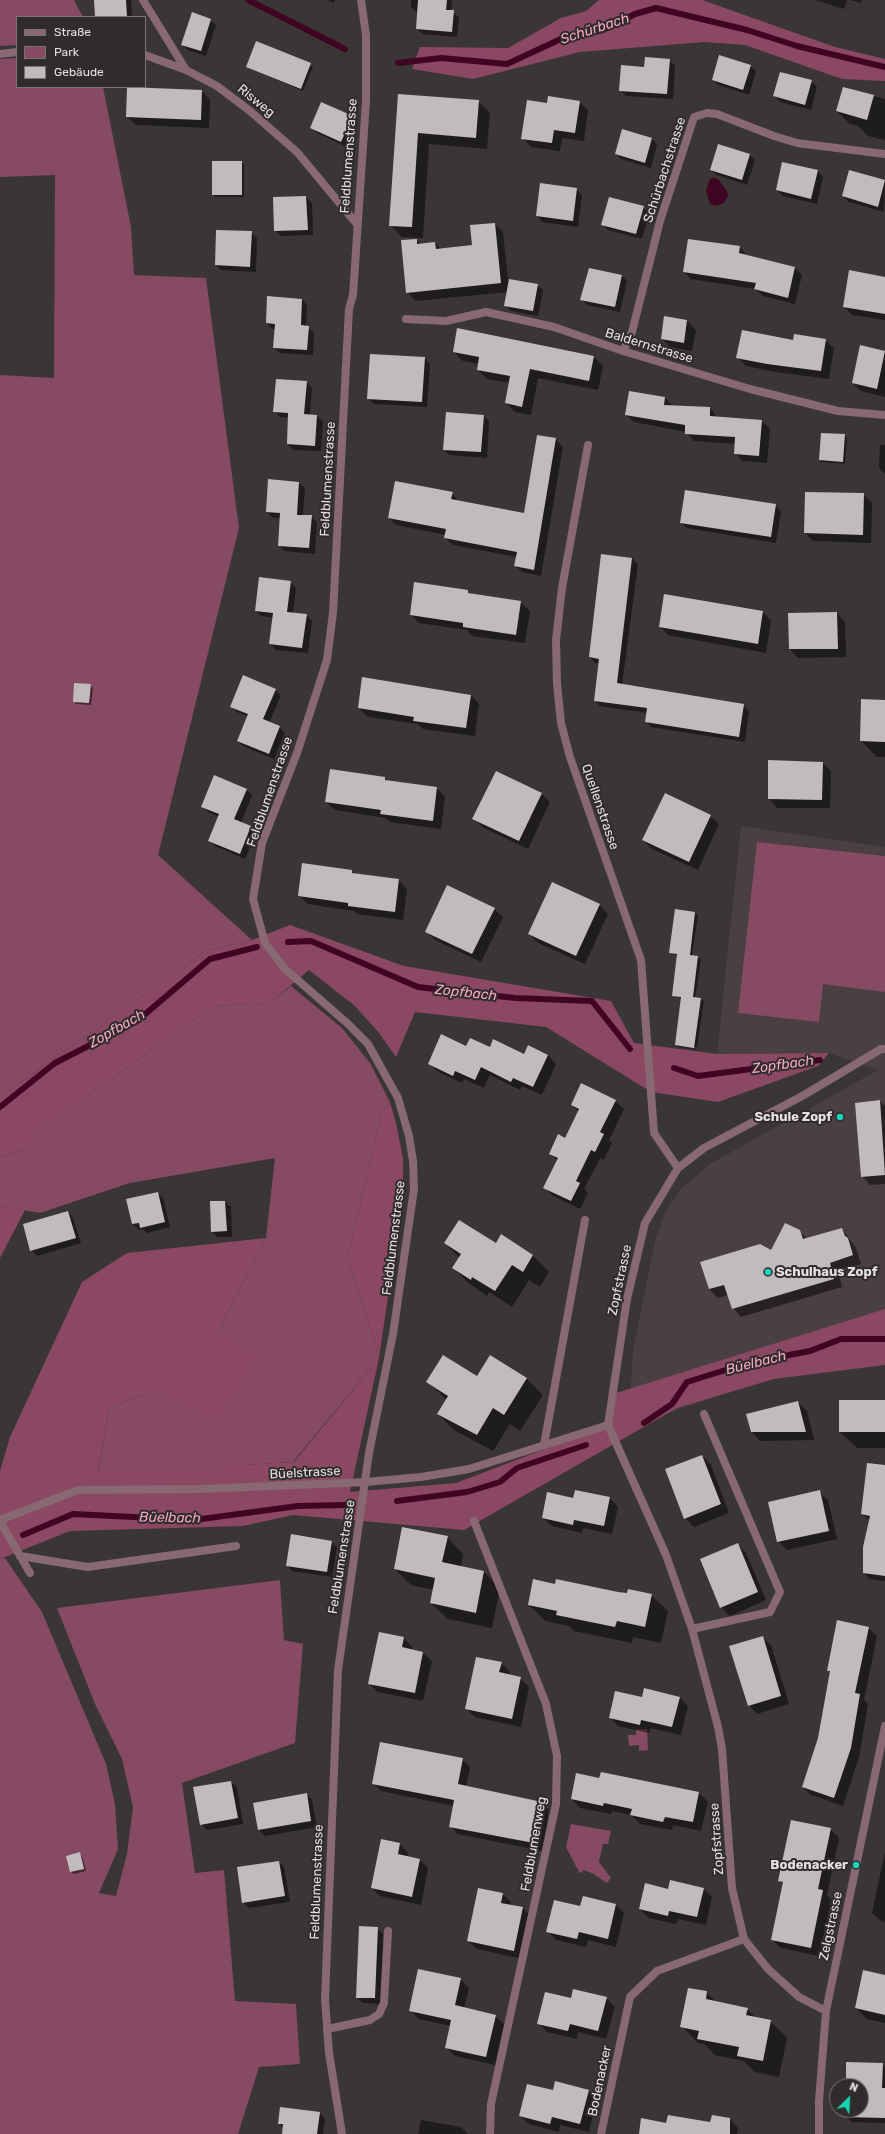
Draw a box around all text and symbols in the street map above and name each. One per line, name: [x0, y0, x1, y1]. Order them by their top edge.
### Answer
water label: Schürbach: [558, 10, 632, 48]
legend: [16, 16, 146, 88]
text: Straße: [54, 25, 91, 39]
text: Park: [54, 45, 79, 59]
text: Gebäude: [54, 65, 104, 79]
street label: Risweg: [234, 81, 278, 121]
street label: Feldblumenstrasse: [337, 98, 361, 214]
street label: Schürbachstrasse: [641, 115, 689, 225]
street label: Baldernstrasse: [603, 325, 695, 367]
street label: Feldblumenstrasse: [317, 421, 339, 537]
street label: Feldblumenstrasse: [244, 735, 296, 849]
street label: Quellenstrasse: [578, 762, 622, 852]
water label: Zopfbach: [434, 981, 498, 1005]
water label: Zopfbach: [86, 1006, 148, 1052]
water label: Zopfbach: [751, 1052, 815, 1078]
place label: Schule Zopf: [754, 1109, 832, 1125]
marker: Schule Zopf: [835, 1112, 845, 1122]
street label: Feldblumenstrasse: [379, 1180, 409, 1296]
street label: Zopfstrasse: [605, 1243, 635, 1317]
place label: Schulhaus Zopf: [776, 1264, 877, 1280]
marker: Schulhaus Zopf: [763, 1267, 773, 1277]
water label: Büelbach: [724, 1347, 788, 1379]
street label: Büelstrasse: [269, 1463, 341, 1483]
street label: Feldblumenstrasse: [325, 1499, 359, 1615]
water label: Büelbach: [139, 1509, 201, 1527]
street label: Feldblumenweg: [518, 1795, 550, 1893]
street label: Zopfstrasse: [707, 1803, 727, 1875]
street label: Feldblumenstrasse: [307, 1824, 327, 1940]
place label: Bodenacker: [770, 1857, 848, 1873]
marker: Bodenacker: [851, 1860, 861, 1870]
street label: Zelgstrasse: [816, 1890, 846, 1962]
street label: Bodenacker: [585, 2044, 615, 2118]
north arrow: [829, 2078, 869, 2118]
text: N: [847, 2080, 860, 2095]

